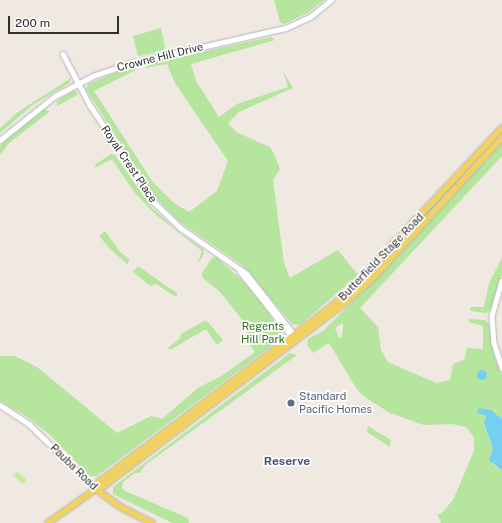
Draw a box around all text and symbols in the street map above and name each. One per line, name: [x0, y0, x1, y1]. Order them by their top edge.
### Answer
scale bar: [10, 8, 121, 34]
text: 200 m: [15, 16, 50, 30]
street label: Crowne Hill Drive: [115, 40, 205, 74]
street label: Royal Crest Place: [98, 123, 160, 205]
street label: Butterfield Stage Road: [336, 210, 426, 304]
park label: Regents Hill Park: [241, 320, 285, 346]
place label: Standard Pacific Homes: [299, 390, 372, 416]
marker: Standard Pacific Homes: [286, 398, 296, 408]
street label: Pauba Road: [48, 441, 100, 493]
district label: Reserve: [264, 455, 310, 469]

